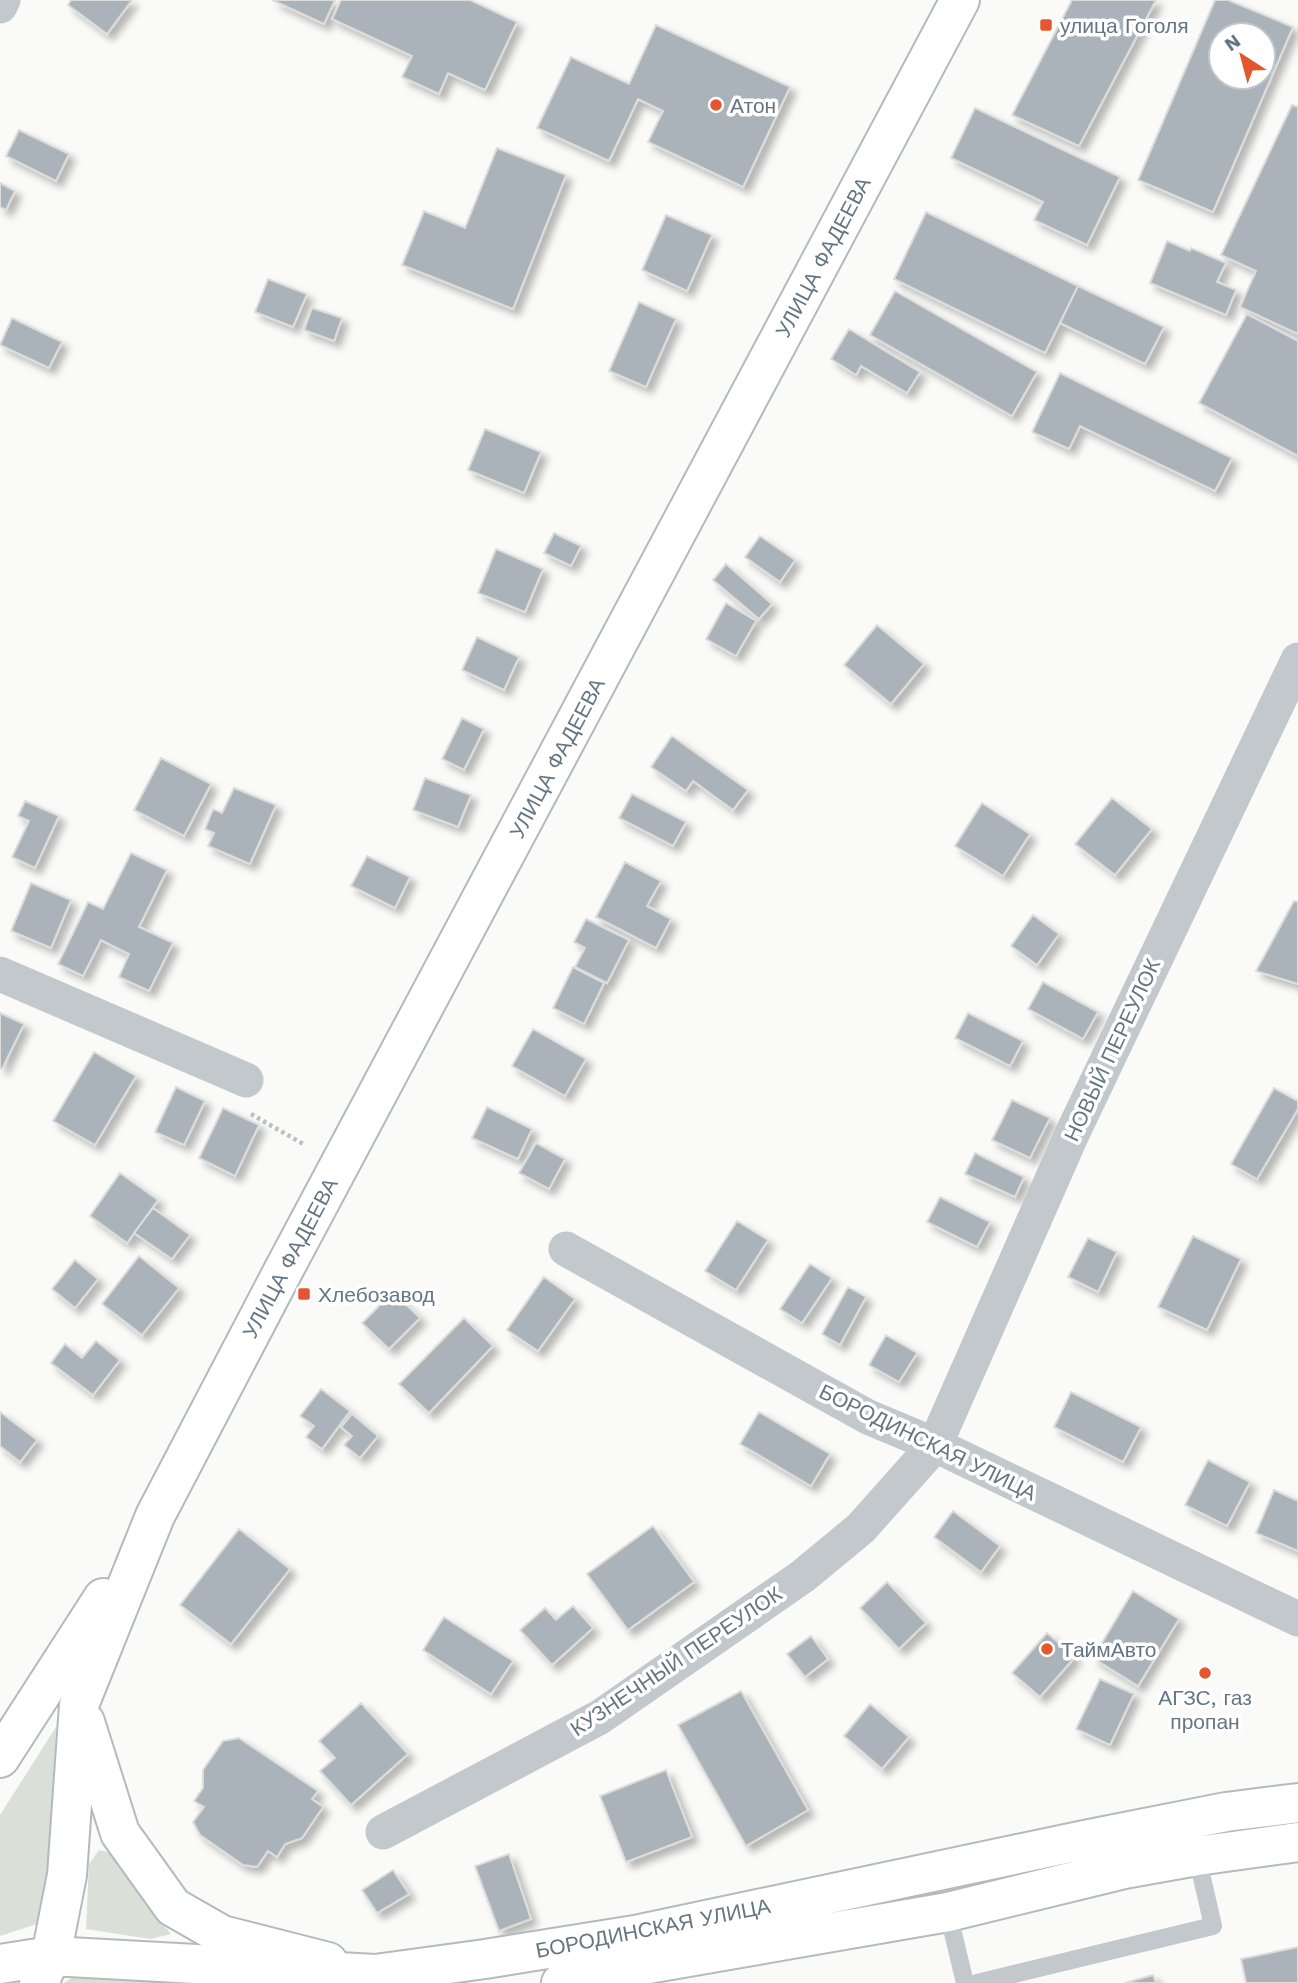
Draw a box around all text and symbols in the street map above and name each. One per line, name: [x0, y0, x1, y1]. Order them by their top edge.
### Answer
place label: улица Гоголя: [1060, 13, 1189, 38]
marker: улица Гоголя: [1038, 17, 1054, 33]
north arrow: [1207, 21, 1277, 91]
text: N: [1220, 29, 1245, 56]
place label: Атон: [730, 93, 776, 118]
marker: Атон: [708, 97, 724, 113]
street label: УЛИЦА ФАДЕЕВА: [770, 173, 876, 341]
street label: УЛИЦА ФАДЕЕВА: [504, 674, 610, 842]
street label: НОВЫЙ ПЕРЕУЛОК: [1059, 954, 1166, 1145]
street label: УЛИЦА ФАДЕЕВА: [237, 1174, 343, 1342]
place label: Хлебозавод: [318, 1282, 435, 1307]
marker: Хлебозавод: [296, 1286, 312, 1302]
street label: БОРОДИНСКАЯ УЛИЦА: [815, 1378, 1041, 1506]
street label: КУЗНЕЧНЫЙ ПЕРЕУЛОК: [566, 1581, 787, 1741]
place label: ТаймАвто: [1061, 1637, 1157, 1662]
marker: ТаймАвто: [1039, 1641, 1055, 1657]
marker: АГЗС, газ пропан: [1197, 1665, 1213, 1681]
place label: АГЗС, газ пропан: [1158, 1685, 1252, 1734]
street label: БОРОДИНСКАЯ УЛИЦА: [534, 1893, 772, 1963]

